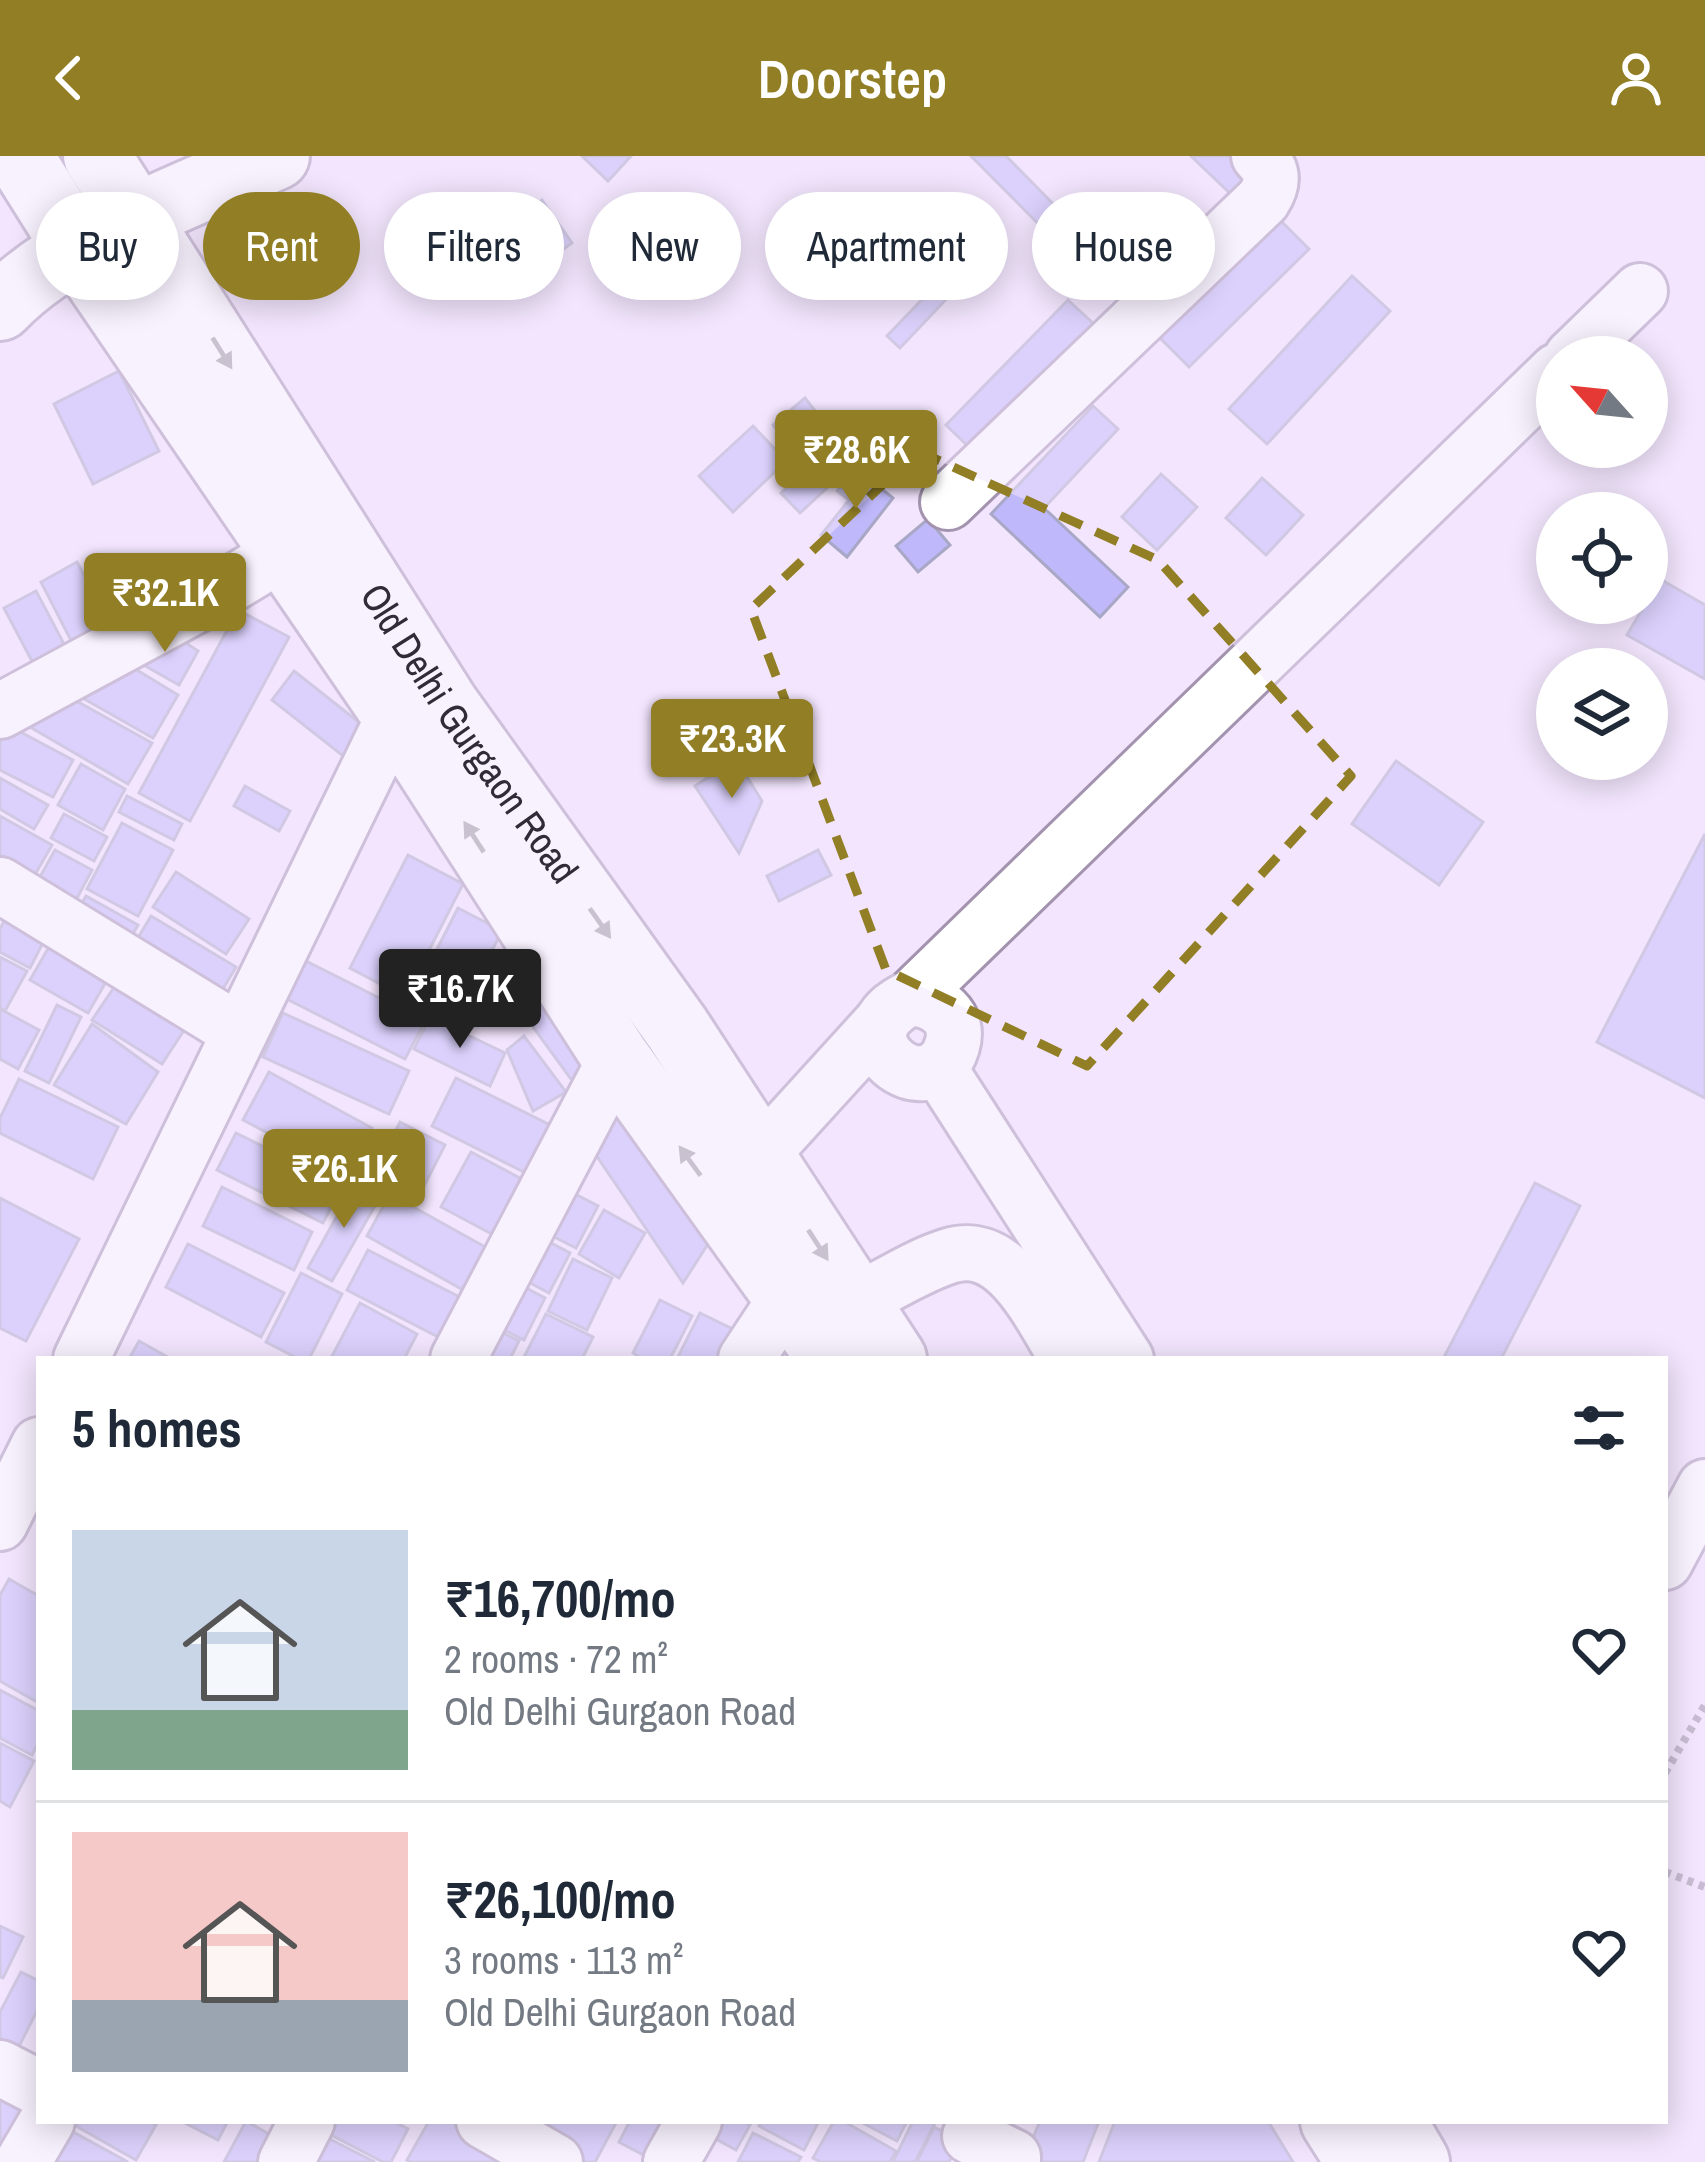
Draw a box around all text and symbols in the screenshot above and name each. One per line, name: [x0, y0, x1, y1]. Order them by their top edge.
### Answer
text: Doorstep: [758, 42, 947, 115]
icon: back: [36, 45, 102, 111]
icon: person: [1603, 45, 1669, 111]
chip: Buy: [36, 192, 179, 300]
chip: Rent: [203, 192, 360, 300]
chip: Filters: [384, 192, 564, 300]
chip: New: [588, 192, 741, 300]
chip: Apartment: [765, 192, 1008, 300]
chip: House: [1032, 192, 1215, 300]
one-way arrow: [210, 336, 232, 369]
north arrow: [1536, 336, 1668, 468]
map controls: [1536, 336, 1668, 780]
pin: ₹28.6K: [758, 410, 954, 512]
text: ₹28.6K: [802, 423, 910, 475]
button: locate: [1536, 492, 1668, 624]
pin: ₹32.1K: [67, 553, 263, 655]
text: ₹32.1K: [111, 566, 219, 618]
street label: Old Delhi Gurgaon Road: [349, 573, 591, 893]
button: layers: [1536, 648, 1668, 780]
pin: ₹23.3K: [634, 699, 830, 801]
text: ₹23.3K: [678, 712, 786, 764]
one-way arrow: [464, 821, 486, 853]
one-way arrow: [588, 906, 611, 939]
pin: ₹16.7K: [362, 949, 558, 1051]
text: ₹16.7K: [406, 962, 514, 1014]
pin: ₹26.1K: [246, 1129, 442, 1231]
text: ₹26.1K: [290, 1142, 398, 1194]
one-way arrow: [679, 1145, 702, 1178]
one-way arrow: [807, 1229, 829, 1262]
text: 5 homes: [72, 1394, 242, 1463]
icon: filters: [1566, 1395, 1632, 1461]
text: ₹16,700/mo: [444, 1564, 676, 1633]
icon: home: [168, 1578, 312, 1722]
icon: heart: [1566, 1617, 1632, 1683]
text: 2 rooms · 72 m²: [444, 1633, 668, 1685]
text: Old Delhi Gurgaon Road: [444, 1685, 796, 1737]
text: ₹26,100/mo: [444, 1865, 676, 1934]
icon: home: [168, 1880, 312, 2024]
icon: heart: [1566, 1919, 1632, 1985]
text: 3 rooms · 113 m²: [444, 1934, 683, 1986]
text: Old Delhi Gurgaon Road: [444, 1986, 796, 2038]

